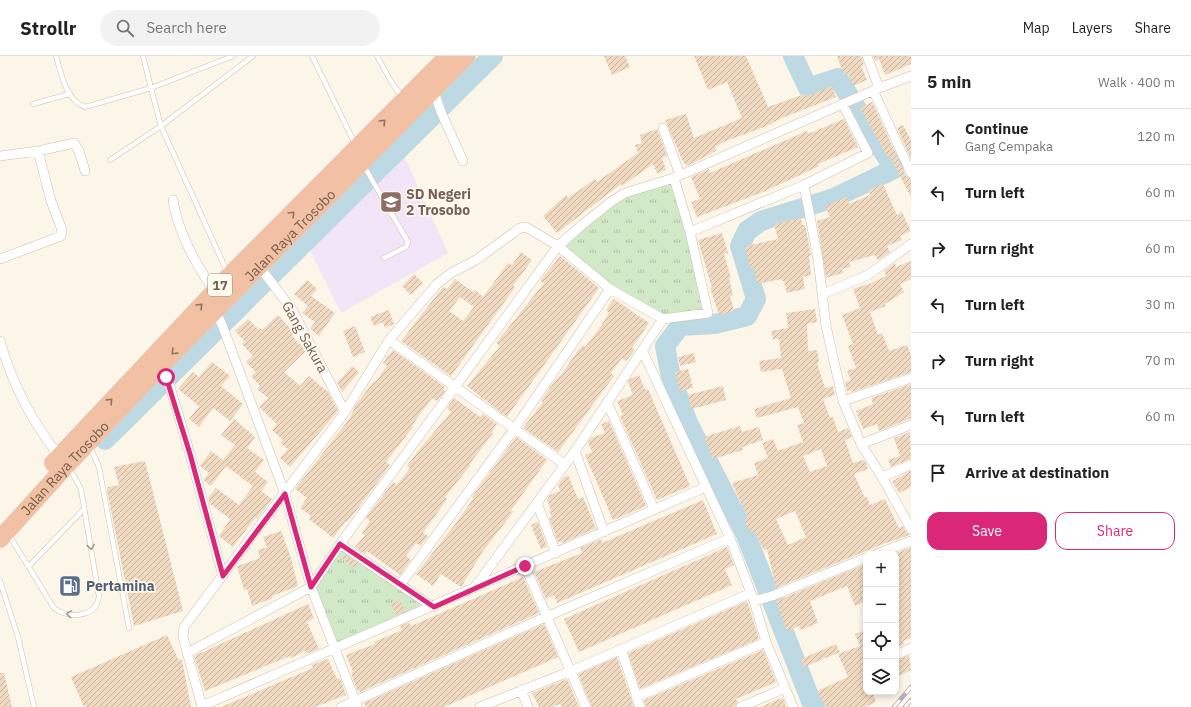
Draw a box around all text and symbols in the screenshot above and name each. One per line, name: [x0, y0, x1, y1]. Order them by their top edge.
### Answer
search box: [100, 10, 380, 46]
text: Strollr: [20, 16, 76, 40]
icon: search: [114, 17, 136, 39]
text: Search here: [146, 18, 227, 37]
text: Map: [1023, 19, 1050, 37]
text: Layers: [1072, 19, 1113, 37]
text: Share: [1135, 19, 1171, 37]
text: 5 min: [927, 71, 971, 93]
text: Walk · 400 m: [1098, 74, 1175, 91]
one-way arrow: [378, 119, 386, 127]
text: Continue: [965, 119, 1029, 138]
icon: ahead: [927, 126, 949, 148]
text: 120 m: [1137, 128, 1175, 145]
text: Gang Cempaka: [965, 138, 1053, 155]
icon: left: [927, 182, 949, 204]
text: Turn left: [965, 183, 1025, 202]
text: 60 m: [1145, 184, 1175, 201]
street label: Jalan Raya Trosobo: [241, 185, 339, 285]
place label: SD Negeri 2 Trosobo: [406, 185, 471, 219]
school or university icon: SD Negeri 2 Trosobo: [378, 189, 404, 215]
one-way arrow: [287, 211, 295, 219]
icon: right: [927, 238, 949, 260]
text: Turn right: [965, 239, 1034, 258]
text: 60 m: [1145, 240, 1175, 257]
road number: 17: [208, 274, 232, 296]
icon: left: [927, 294, 949, 316]
text: Turn left: [965, 295, 1025, 314]
text: 30 m: [1145, 296, 1175, 313]
street label: Gang Sakura: [278, 298, 332, 376]
one-way arrow: [195, 303, 203, 311]
one-way arrow: [171, 347, 179, 355]
icon: right: [927, 350, 949, 372]
text: Turn right: [965, 351, 1034, 370]
text: 70 m: [1145, 352, 1175, 369]
route start: [157, 368, 175, 386]
one-way arrow: [105, 398, 112, 405]
icon: left: [927, 406, 949, 428]
text: Turn left: [965, 407, 1025, 426]
text: 60 m: [1145, 408, 1175, 425]
street label: Jalan Raya Trosobo: [17, 417, 113, 519]
icon: arrive: [927, 462, 949, 484]
text: Arrive at destination: [965, 463, 1109, 482]
button: Save: [927, 512, 1047, 550]
button: Share: [1055, 512, 1175, 550]
one-way arrow: [86, 544, 95, 550]
map controls: [863, 551, 899, 695]
button: +: [863, 551, 899, 587]
route end: [516, 557, 534, 575]
fuel station icon: Pertamina: [57, 573, 83, 599]
place label: Pertamina: [86, 577, 155, 595]
button: −: [863, 587, 899, 623]
one-way arrow: [66, 610, 72, 619]
button: locate: [863, 623, 899, 659]
button: layers: [863, 659, 899, 695]

